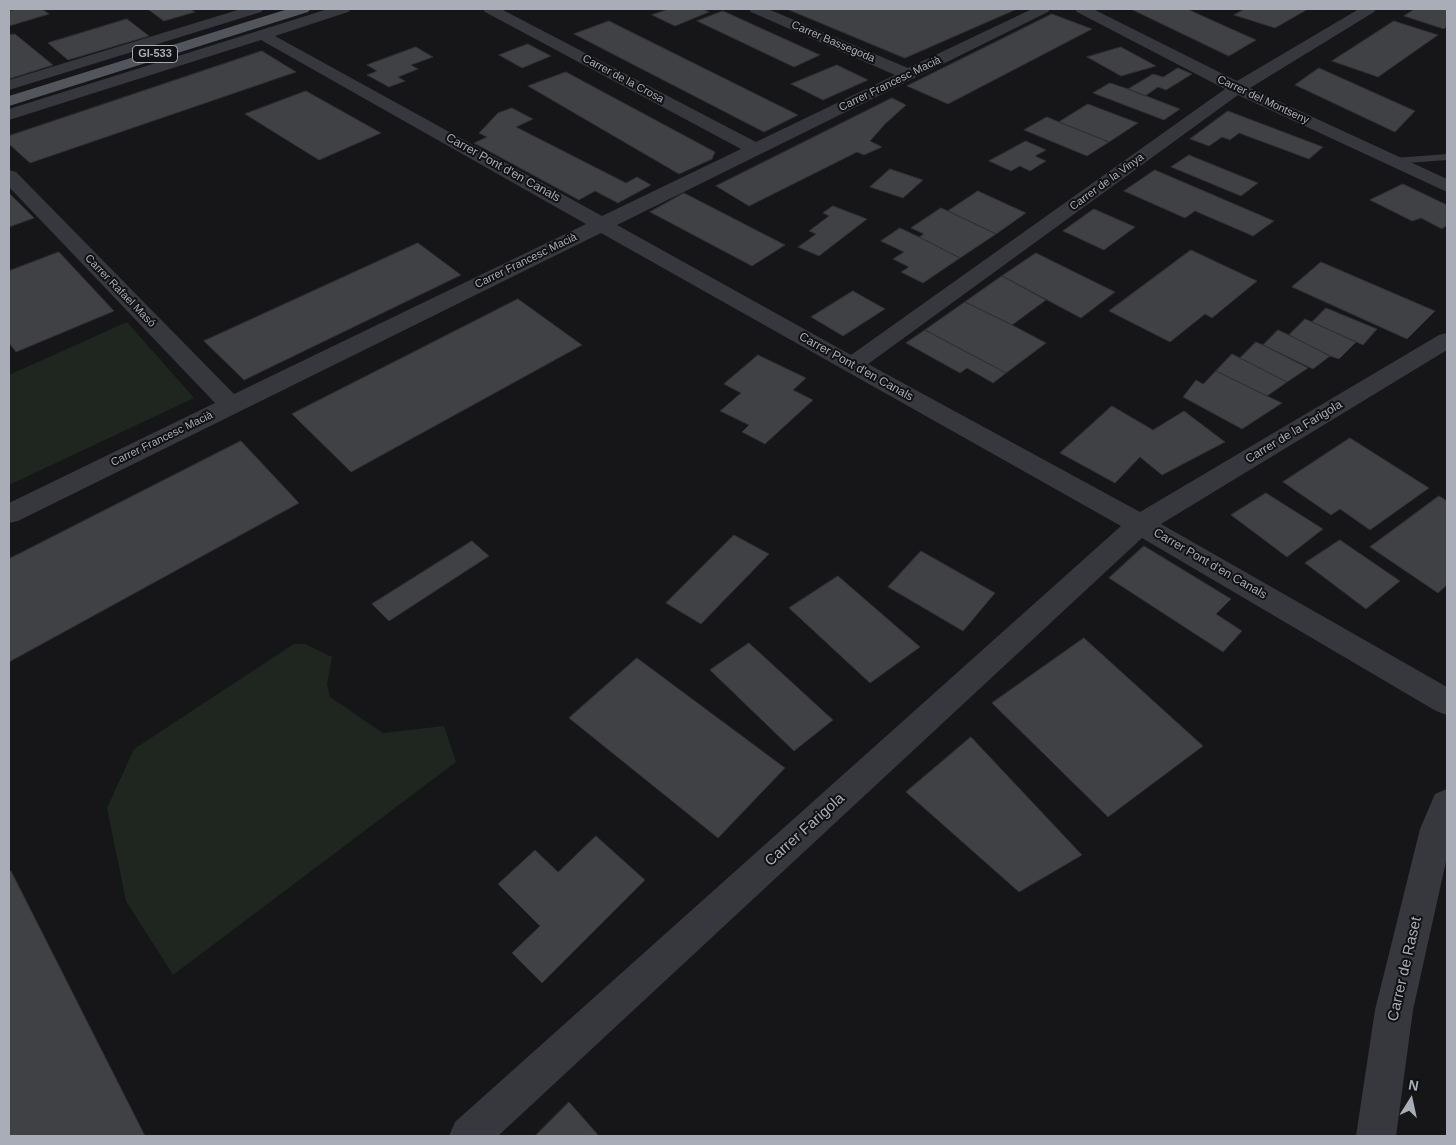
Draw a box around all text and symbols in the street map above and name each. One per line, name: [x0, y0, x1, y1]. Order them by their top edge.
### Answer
street label: Carrer Bassegoda: [789, 18, 877, 66]
road number: GI-533: [132, 46, 178, 62]
street label: Carrer de la Crosa: [580, 52, 666, 106]
street label: Carrer Francesc Macià: [837, 54, 943, 114]
street label: Carrer del Montseny: [1215, 73, 1311, 127]
street label: Carrer Pont d'en Canals: [443, 131, 563, 205]
street label: Carrer de la Vinya: [1067, 151, 1147, 213]
street label: Carrer Francesc Macià: [473, 231, 579, 291]
street label: Carrer Rafael Masó: [82, 252, 158, 330]
street label: Carrer Pont d'en Canals: [796, 330, 916, 404]
street label: Carrer de la Farigola: [1243, 397, 1345, 467]
street label: Carrer Francesc Macià: [109, 409, 215, 469]
street label: Carrer Pont d'en Canals: [1151, 526, 1269, 602]
street label: Carrer Farigola: [762, 790, 848, 870]
street label: Carrer de Raset: [1384, 915, 1426, 1023]
north arrow: [1386, 1075, 1436, 1125]
text: N: [1407, 1076, 1420, 1094]

